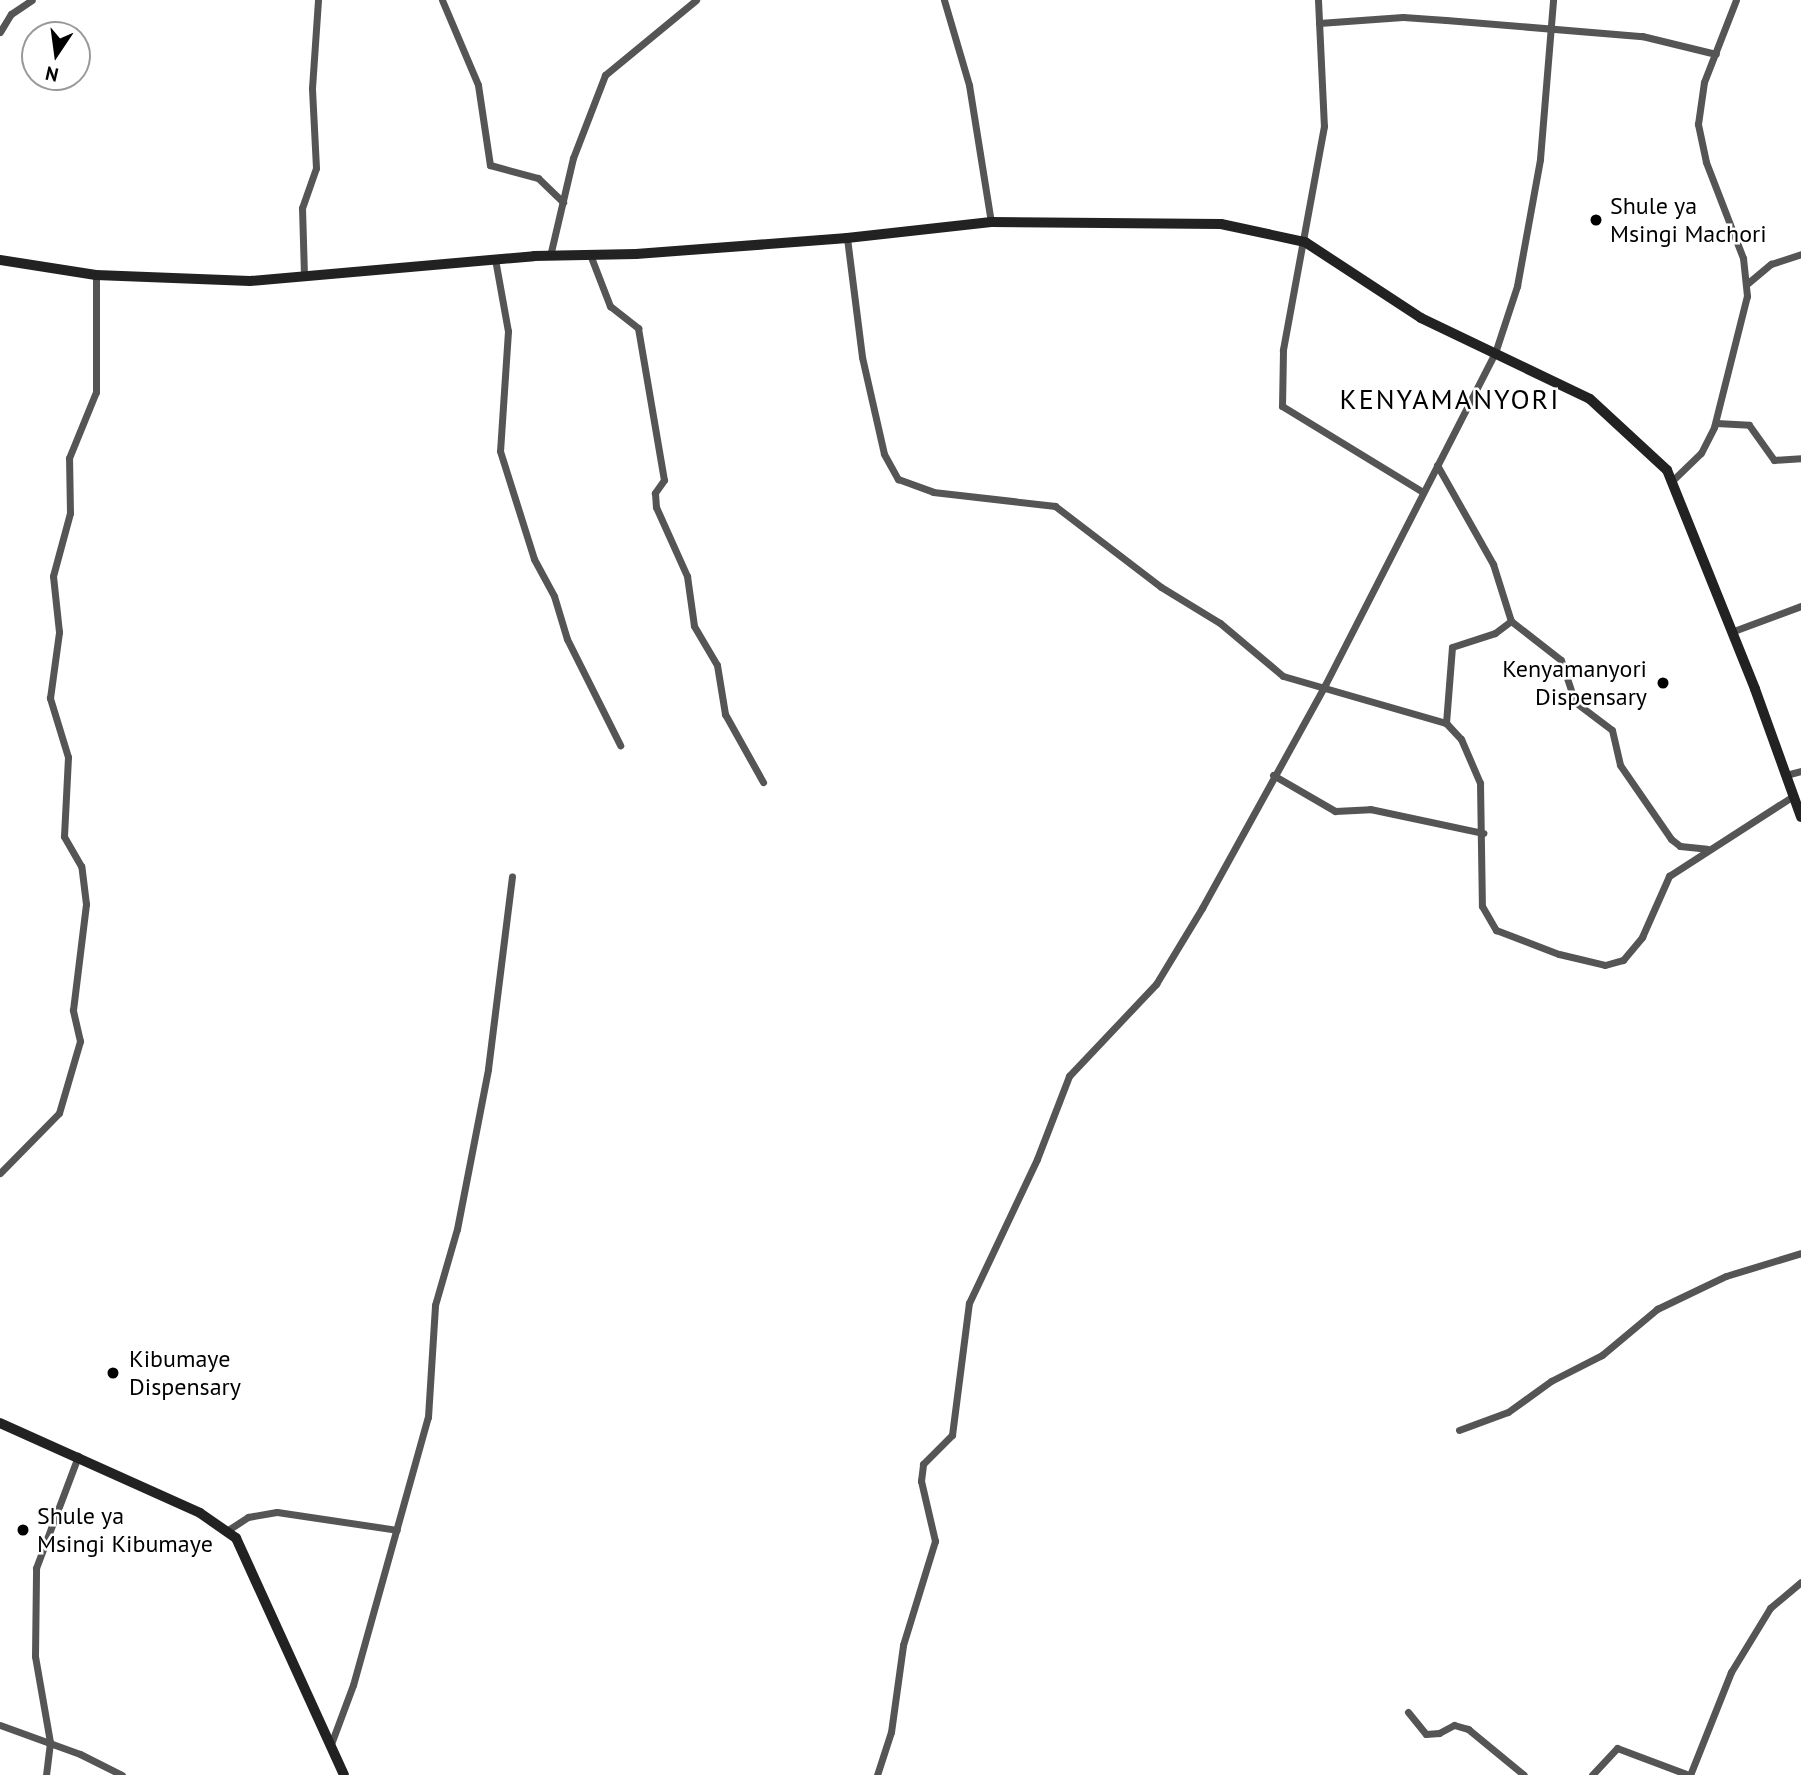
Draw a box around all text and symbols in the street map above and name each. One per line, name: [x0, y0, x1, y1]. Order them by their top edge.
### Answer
north arrow: [21, 21, 91, 91]
text: N: [43, 61, 61, 88]
place label: Shule ya Msingi Machori: [1610, 192, 1767, 248]
marker: Shule ya Msingi Machori: [1588, 212, 1604, 228]
district label: KENYAMANYORI: [1341, 382, 1559, 416]
place label: Kenyamanyori Dispensary: [1502, 655, 1647, 711]
marker: Kenyamanyori Dispensary: [1653, 673, 1673, 693]
place label: Kibumaye Dispensary: [129, 1345, 241, 1401]
marker: Kibumaye Dispensary: [103, 1363, 123, 1383]
place label: Shule ya Msingi Kibumaye: [37, 1502, 213, 1558]
marker: Shule ya Msingi Kibumaye: [15, 1522, 31, 1538]

